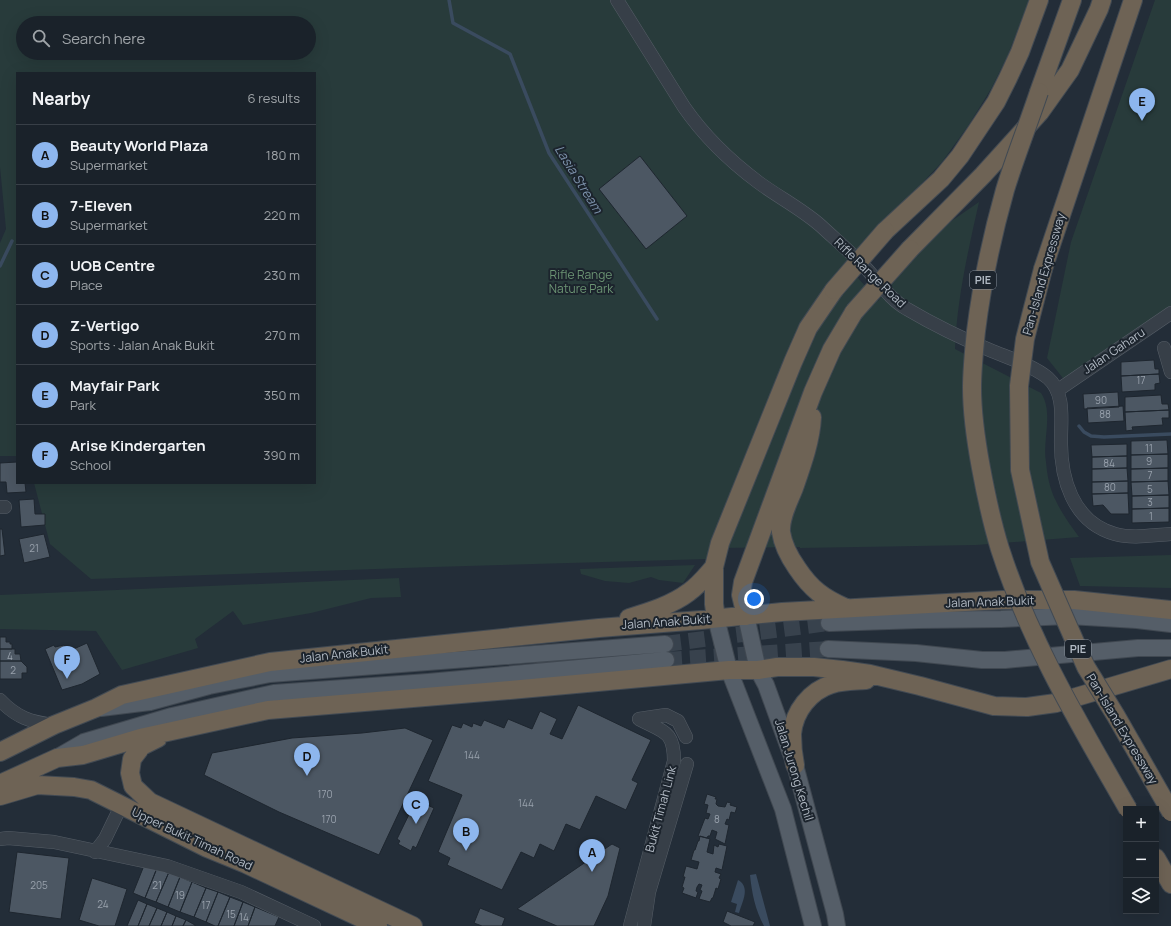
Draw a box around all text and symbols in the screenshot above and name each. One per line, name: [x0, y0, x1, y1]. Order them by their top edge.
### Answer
search box: [16, 16, 316, 60]
icon: search: [30, 27, 52, 49]
text: Search here: [62, 28, 145, 49]
text: Nearby: [32, 87, 90, 110]
pin: E: [1129, 88, 1155, 121]
text: 6 results: [248, 89, 300, 107]
text: Beauty World Plaza: [70, 135, 208, 156]
water label: Lasia Stream: [551, 142, 608, 217]
text: A: [41, 146, 49, 164]
text: 180 m: [266, 146, 300, 164]
text: Supermarket: [70, 156, 148, 174]
text: 7-Eleven: [70, 195, 132, 216]
text: B: [41, 206, 49, 224]
text: 220 m: [264, 206, 300, 224]
street label: Pan-Island Expressway: [1018, 210, 1069, 337]
text: Supermarket: [70, 216, 148, 234]
street label: Rifle Range Road: [831, 234, 910, 311]
text: UOB Centre: [70, 255, 155, 276]
text: C: [40, 266, 50, 284]
text: 230 m: [264, 266, 300, 284]
park label: Rifle Range Nature Park: [549, 266, 614, 297]
road number: PIE: [970, 271, 996, 289]
text: Place: [70, 276, 103, 294]
text: Z-Vertigo: [70, 315, 139, 336]
street label: Jalan Gaharu: [1079, 324, 1148, 378]
text: D: [40, 326, 50, 344]
text: 270 m: [265, 326, 300, 344]
text: Sports · Jalan Anak Bukit: [70, 336, 215, 354]
house number: 17: [1137, 373, 1145, 387]
text: Mayfair Park: [70, 375, 159, 396]
text: E: [41, 386, 49, 404]
text: 350 m: [264, 386, 300, 404]
house number: 90: [1095, 393, 1107, 407]
text: Park: [70, 396, 96, 414]
house number: 88: [1099, 407, 1111, 421]
text: Arise Kindergarten: [70, 435, 206, 456]
house number: 11: [1145, 441, 1153, 455]
text: F: [42, 446, 48, 464]
text: 390 m: [263, 446, 300, 464]
house number: 9: [1146, 454, 1152, 468]
text: School: [70, 456, 111, 474]
house number: 84: [1103, 456, 1115, 470]
house number: 7: [1147, 468, 1153, 482]
house number: 80: [1104, 480, 1116, 494]
house number: 5: [1147, 482, 1153, 496]
house number: 3: [1147, 495, 1153, 509]
house number: 1: [1149, 509, 1153, 523]
house number: 21: [29, 541, 39, 555]
your location: [744, 589, 764, 609]
street label: Jalan Anak Bukit: [945, 591, 1035, 612]
street label: Jalan Anak Bukit: [621, 610, 711, 633]
street label: Jalan Anak Bukit: [299, 640, 389, 667]
road number: PIE: [1065, 640, 1091, 658]
pin: F: [54, 646, 80, 679]
house number: 4: [7, 649, 13, 663]
house number: 2: [10, 663, 16, 677]
street label: Pan-Island Expressway: [1083, 670, 1163, 788]
street label: Jalan Jurong Kechil: [771, 717, 818, 822]
pin: D: [294, 743, 320, 776]
house number: 144: [464, 748, 480, 762]
street label: Bukit Timah Link: [641, 763, 680, 854]
house number: 170: [317, 787, 333, 801]
pin: C: [403, 791, 429, 824]
house number: 144: [518, 796, 534, 810]
street label: Upper Bukit Timah Road: [129, 803, 255, 874]
map controls: [1123, 806, 1159, 914]
button: +: [1123, 806, 1159, 842]
house number: 170: [321, 812, 337, 826]
house number: 8: [714, 812, 720, 826]
pin: B: [453, 818, 479, 851]
pin: A: [579, 839, 605, 872]
button: −: [1123, 842, 1159, 878]
house number: 205: [30, 878, 48, 892]
house number: 21: [152, 878, 162, 892]
button: layers: [1123, 878, 1159, 914]
house number: 19: [175, 888, 185, 902]
house number: 24: [97, 897, 109, 911]
house number: 17: [202, 898, 210, 912]
house number: 15: [226, 907, 236, 921]
house number: 14: [239, 910, 249, 924]

